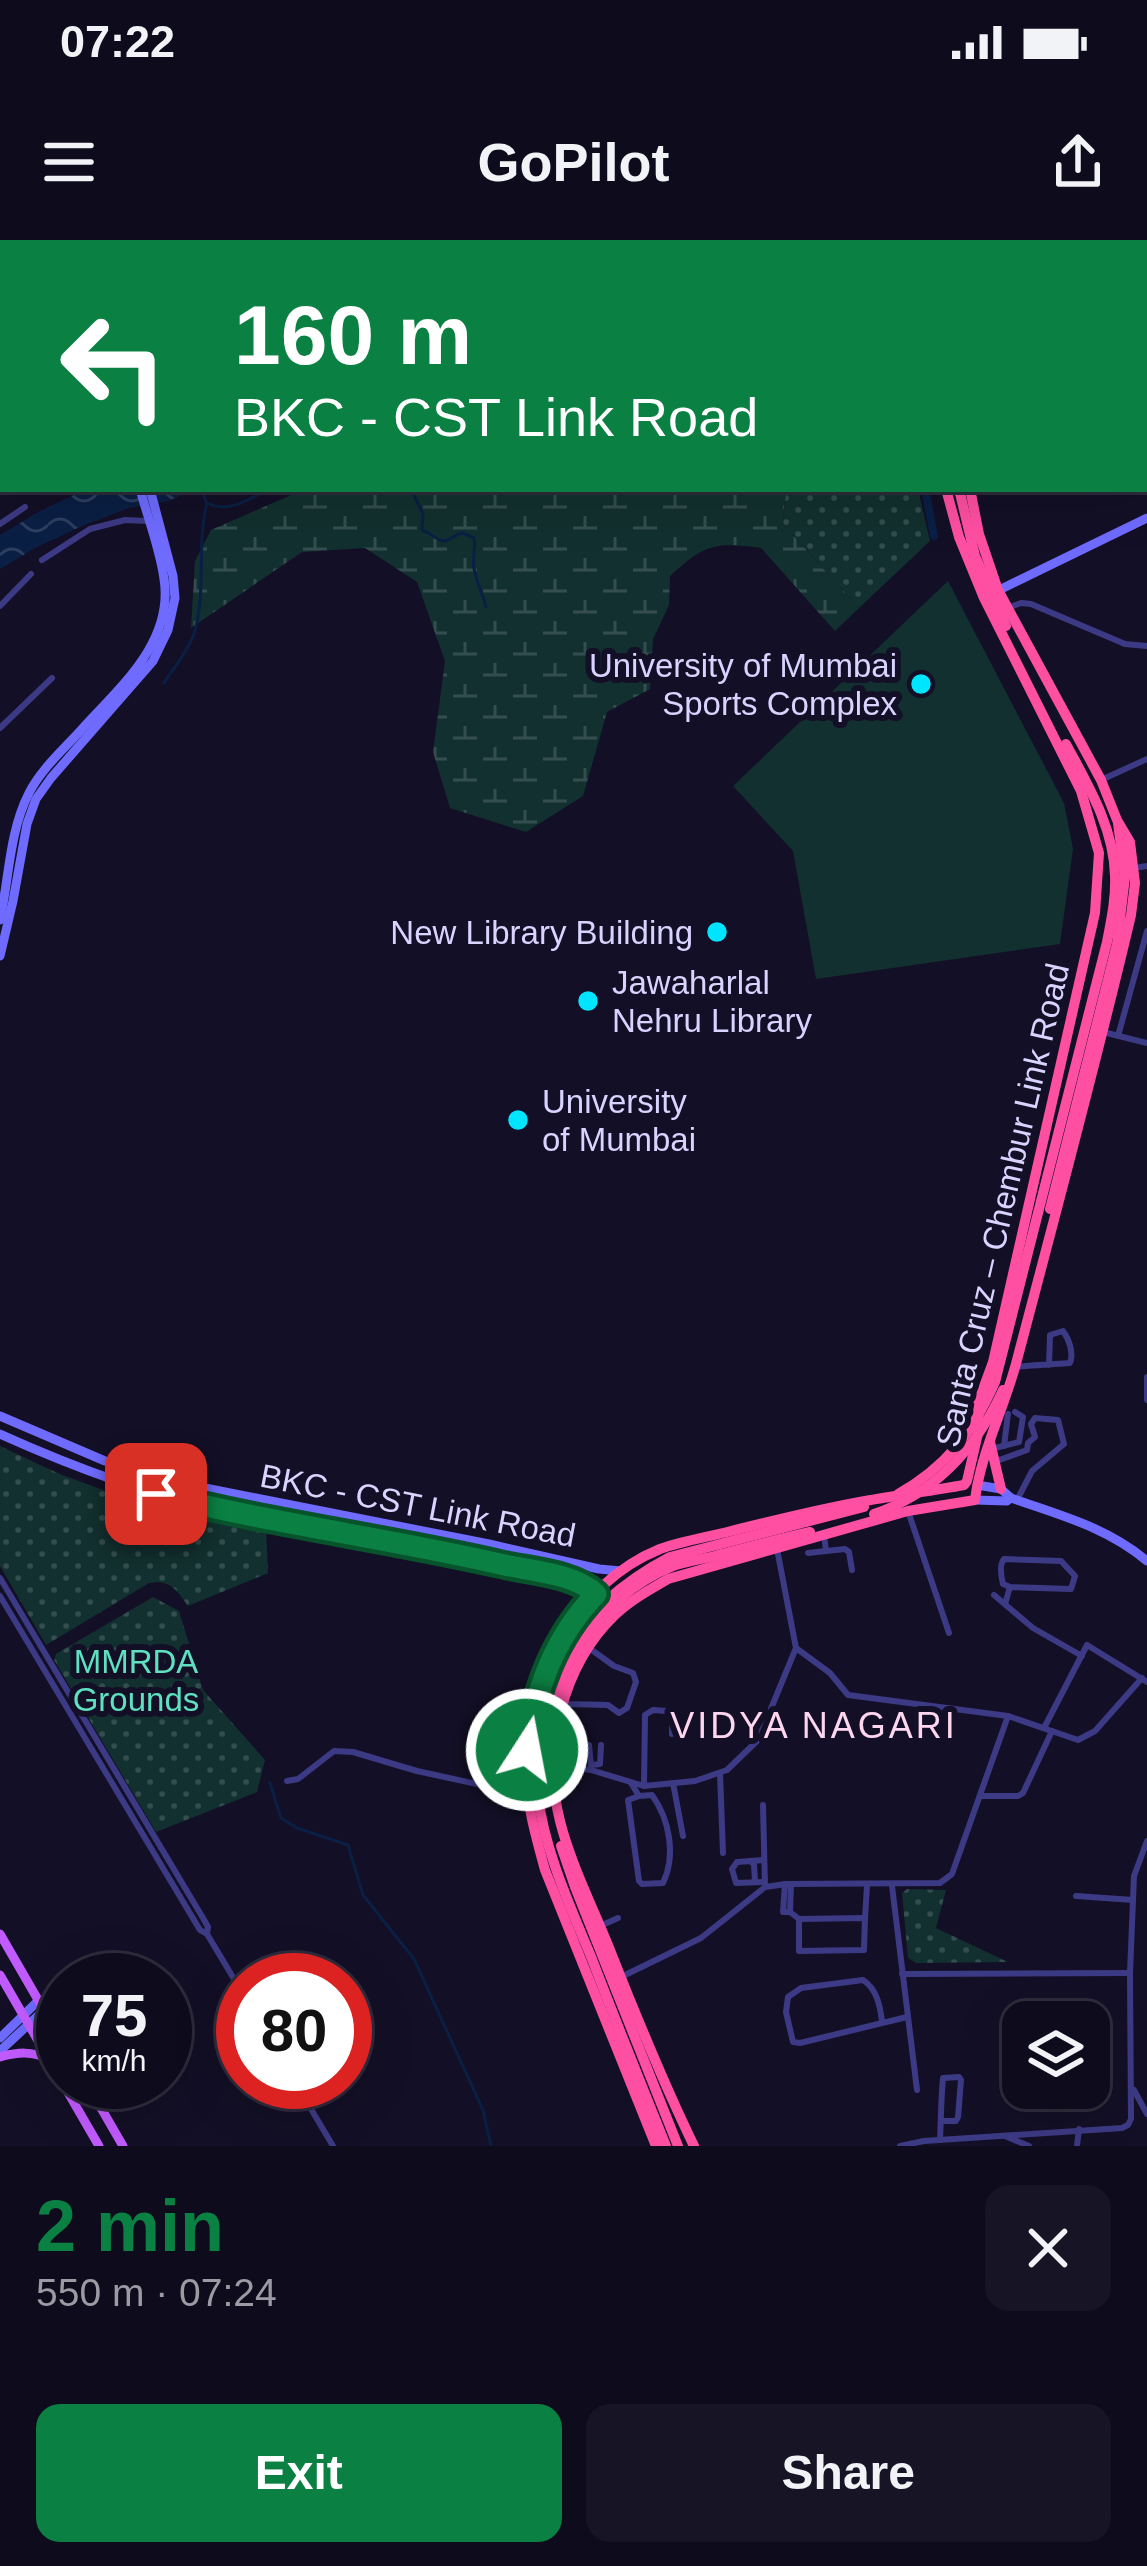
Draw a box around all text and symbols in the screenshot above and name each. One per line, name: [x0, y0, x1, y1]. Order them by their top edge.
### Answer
text: 07:22: [60, 16, 175, 67]
icon: menu: [36, 129, 102, 195]
icon: share: [1045, 129, 1111, 195]
text: GoPilot: [478, 132, 669, 192]
icon: left: [36, 288, 192, 444]
text: 160 m: [234, 288, 472, 382]
text: BKC - CST Link Road: [234, 387, 758, 447]
place label: University of Mumbai Sports Complex: [589, 647, 897, 722]
marker: University of Mumbai Sports Complex: [908, 671, 934, 697]
place label: New Library Building: [390, 914, 693, 951]
marker: New Library Building: [704, 919, 730, 945]
street label: Santa Cruz – Chembur Link Road: [929, 960, 1076, 1451]
place label: Jawaharlal Nehru Library: [612, 964, 812, 1039]
marker: Jawaharlal Nehru Library: [575, 988, 601, 1014]
place label: University of Mumbai: [542, 1083, 696, 1158]
marker: University of Mumbai: [505, 1107, 531, 1133]
pin: [105, 1443, 207, 1545]
street label: BKC - CST Link Road: [257, 1457, 579, 1554]
icon: arrive: [123, 1461, 189, 1527]
park label: MMRDA Grounds: [73, 1643, 199, 1718]
position arrow: [464, 1687, 590, 1813]
district label: VIDYA NAGARI: [670, 1705, 958, 1746]
speed limit sign: 80: [216, 1953, 372, 2109]
text: 75: [81, 1982, 147, 2049]
map controls: [1002, 2001, 1110, 2109]
button: layers: [1002, 2001, 1110, 2109]
text: km/h: [81, 2044, 147, 2077]
button: close: [985, 2185, 1111, 2311]
text: 2 min: [36, 2186, 224, 2266]
text: 550 m · 07:24: [36, 2271, 277, 2314]
button: Exit: [36, 2404, 562, 2542]
button: Share: [586, 2404, 1111, 2542]

